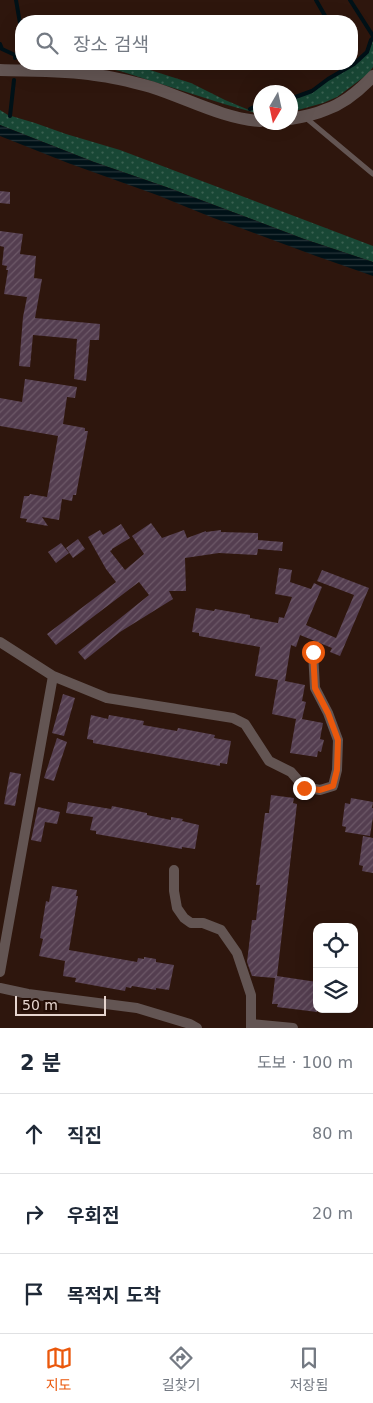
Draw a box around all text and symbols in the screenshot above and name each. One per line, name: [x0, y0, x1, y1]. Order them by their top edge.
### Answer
search box: [15, 15, 358, 70]
icon: search: [33, 29, 61, 57]
text: 장소 검색: [73, 33, 149, 55]
north arrow: [253, 85, 298, 130]
route start: [302, 641, 325, 664]
route end: [293, 777, 316, 800]
map controls: [313, 923, 358, 1013]
button: locate: [313, 923, 358, 968]
button: layers: [313, 968, 358, 1013]
scale bar: [15, 993, 106, 1016]
text: 50 m: [22, 997, 58, 1013]
text: 2 분: [20, 1051, 61, 1075]
text: 도보 · 100 m: [257, 1053, 353, 1072]
icon: ahead: [20, 1120, 48, 1148]
text: 직진: [67, 1124, 102, 1146]
text: 80 m: [312, 1124, 353, 1143]
icon: right: [20, 1200, 48, 1228]
text: 우회전: [67, 1204, 119, 1226]
text: 20 m: [312, 1204, 353, 1223]
icon: arrive: [20, 1280, 48, 1308]
text: 목적지 도착: [67, 1284, 161, 1306]
tab: 지도: [45, 1344, 73, 1394]
tab: 길찾기: [162, 1344, 200, 1394]
tab: 저장됨: [290, 1344, 328, 1394]

